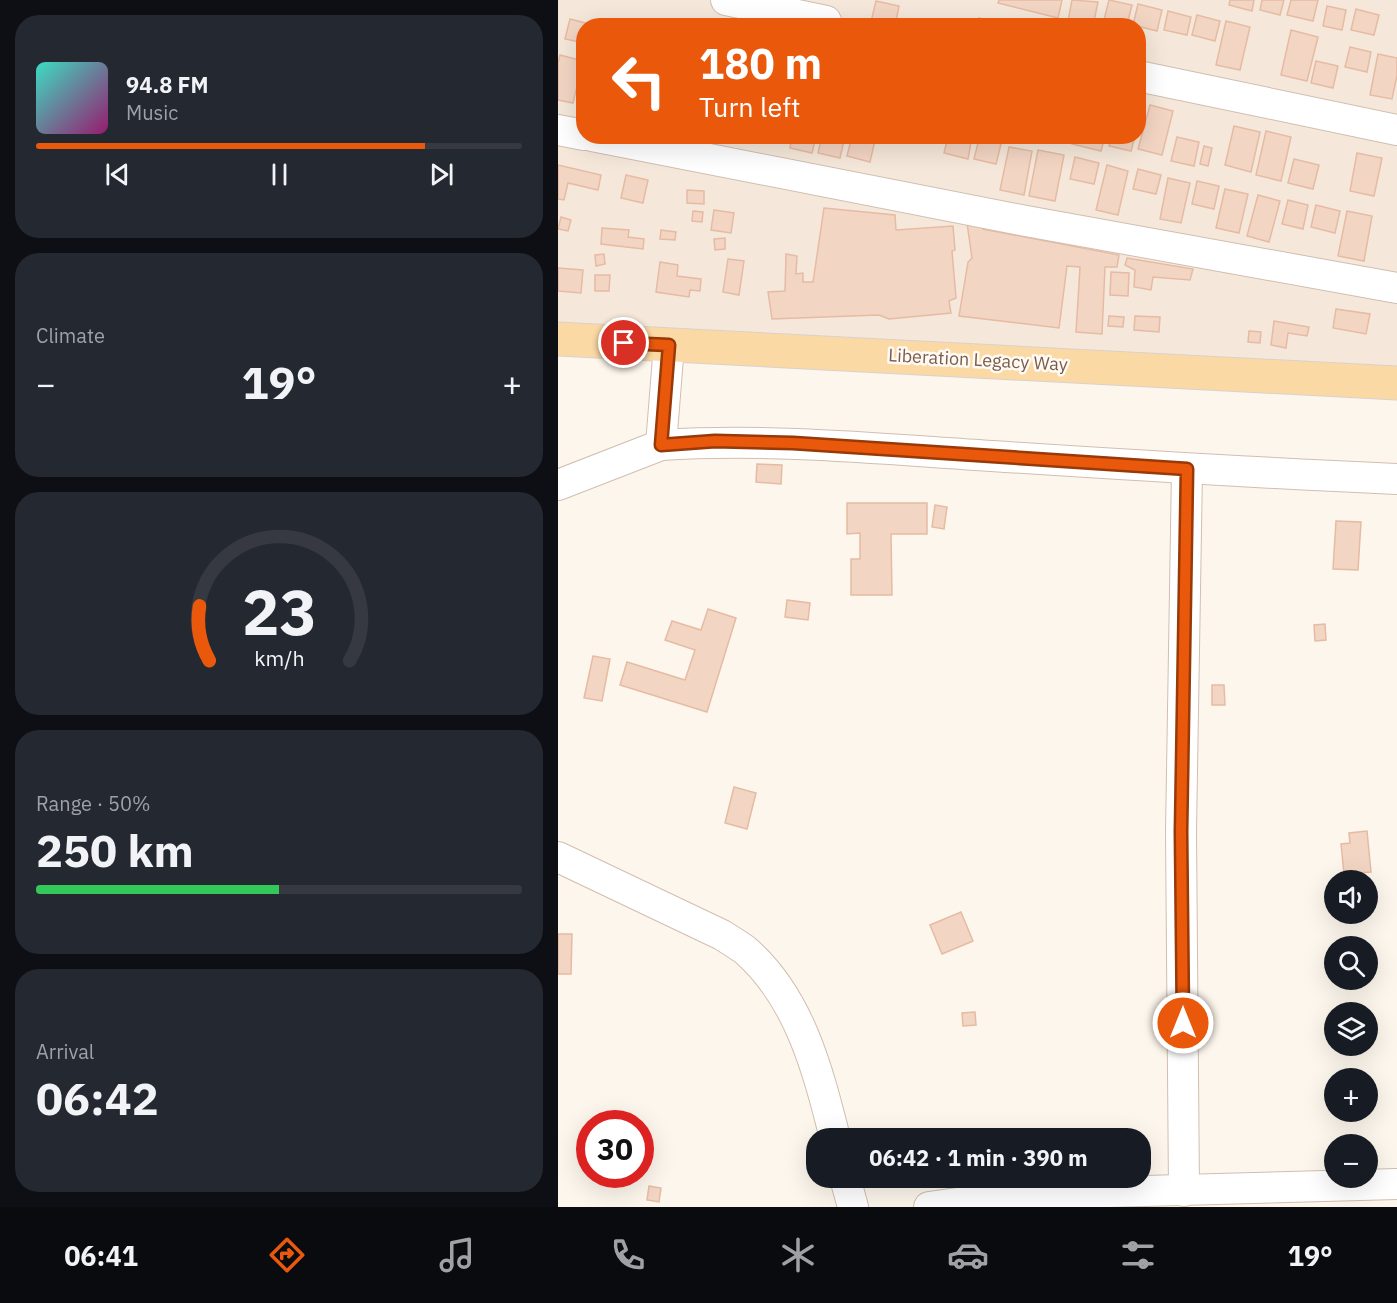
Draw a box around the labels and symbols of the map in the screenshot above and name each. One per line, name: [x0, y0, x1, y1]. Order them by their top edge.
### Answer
pin: [598, 317, 649, 368]
street label: Liberation Legacy Way: [888, 343, 1068, 376]
position arrow: [1151, 991, 1215, 1055]
speed limit sign: 30: [576, 1110, 654, 1188]

